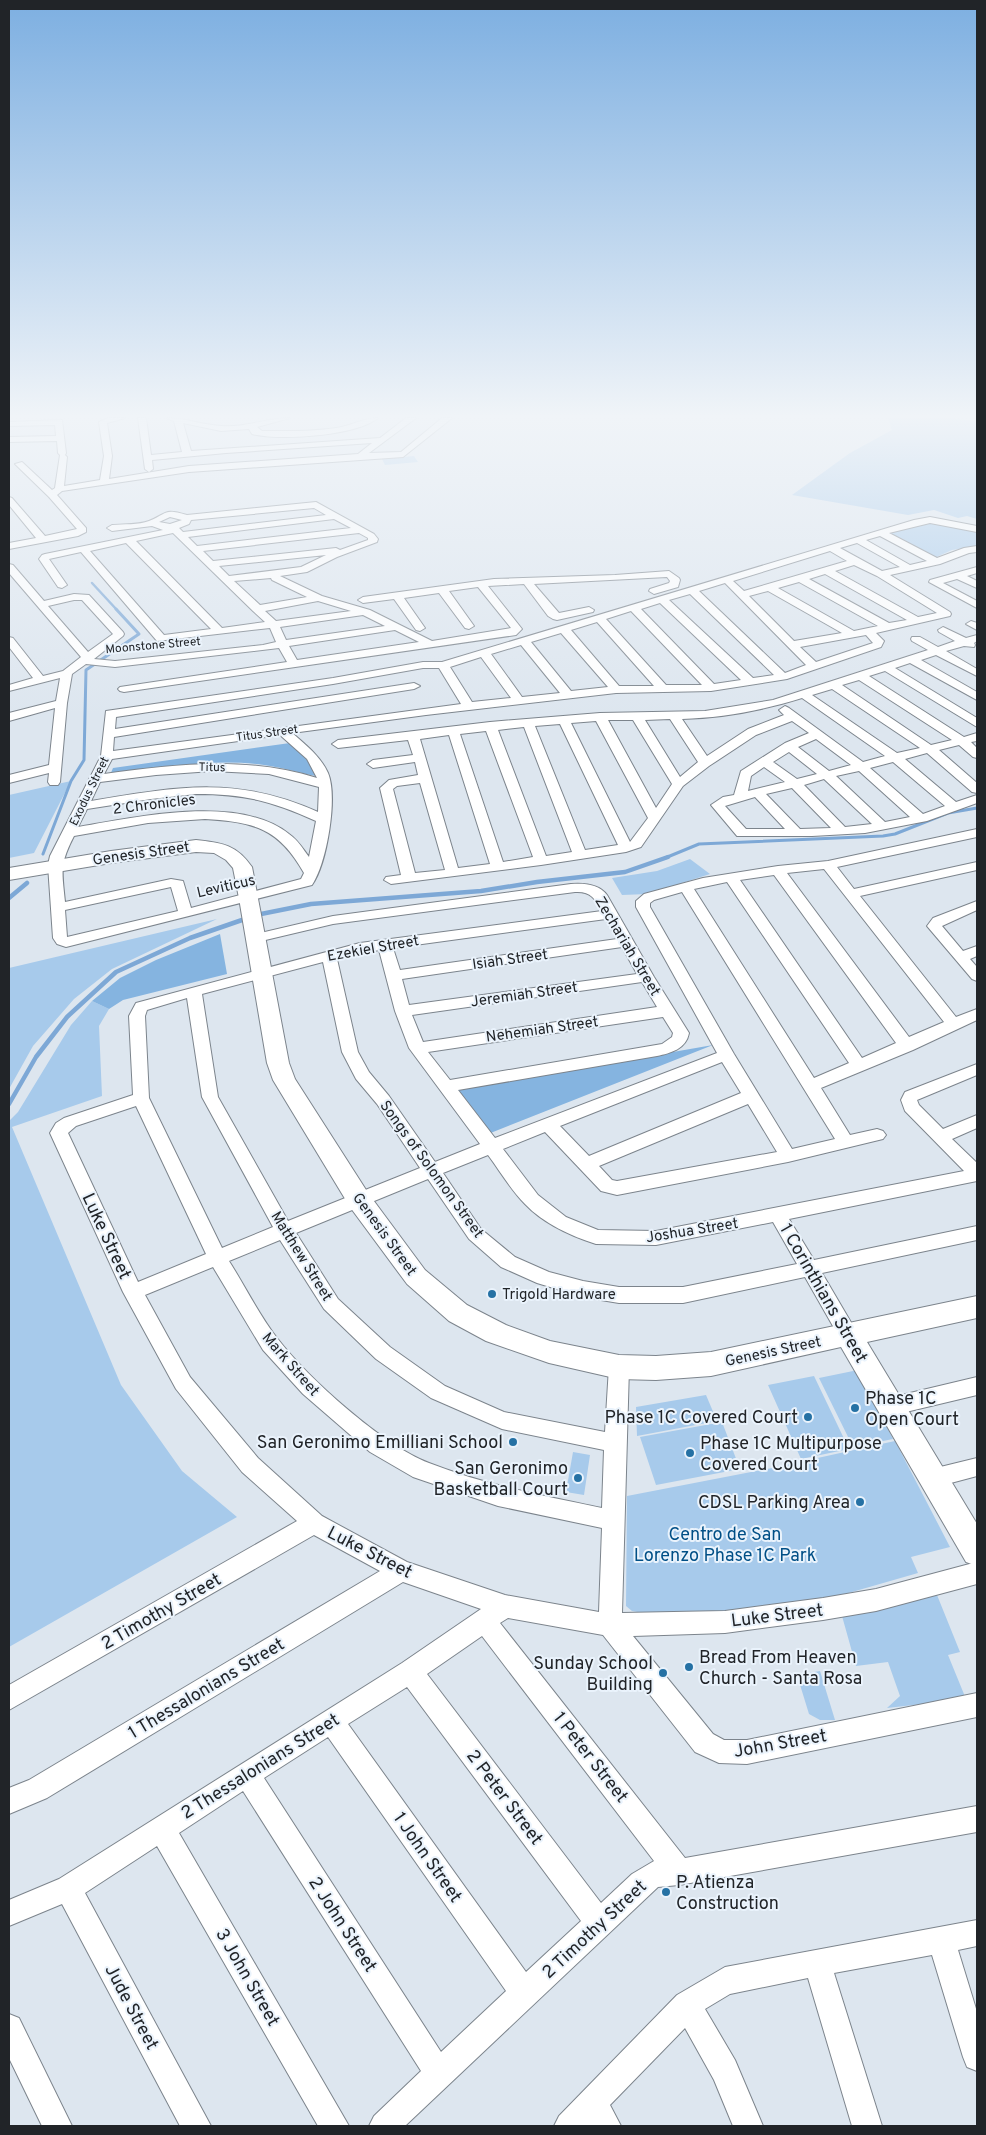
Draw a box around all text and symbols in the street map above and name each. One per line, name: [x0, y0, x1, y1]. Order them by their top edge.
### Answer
street label: Moonstone Street: [105, 634, 201, 658]
street label: Titus Street: [235, 722, 299, 746]
street label: Exodus Street: [66, 754, 114, 829]
street label: Titus: [199, 760, 225, 776]
street label: 2 Chronicles: [112, 791, 197, 820]
street label: Genesis Street: [91, 838, 191, 871]
street label: Leviticus: [195, 871, 258, 903]
street label: Zechariah Street: [590, 894, 664, 1000]
street label: Ezekiel Street: [326, 932, 421, 967]
street label: Isiah Street: [471, 946, 549, 975]
street label: Jeremiah Street: [470, 979, 579, 1012]
street label: Nehemiah Street: [485, 1013, 600, 1048]
street label: Songs of Solomon Street: [375, 1097, 487, 1242]
street label: Luke Street: [76, 1190, 136, 1283]
street label: Genesis Street: [347, 1190, 420, 1280]
street label: Matthew Street: [266, 1208, 336, 1305]
street label: Joshua Street: [645, 1215, 740, 1248]
street label: 1 Corinthians Street: [773, 1220, 872, 1368]
place label: Trigold Hardware: [502, 1286, 616, 1305]
marker: Trigold Hardware: [486, 1288, 498, 1300]
street label: Mark Street: [257, 1329, 323, 1401]
street label: Genesis Street: [723, 1333, 823, 1372]
place label: Phase 1C Open Court: [865, 1388, 959, 1432]
marker: Phase 1C Open Court: [849, 1402, 861, 1414]
place label: Phase 1C Covered Court: [604, 1407, 798, 1430]
marker: Phase 1C Covered Court: [802, 1411, 814, 1423]
place label: San Geronimo Emilliani School: [257, 1432, 503, 1455]
place label: Phase 1C Multipurpose Covered Court: [700, 1433, 882, 1477]
marker: San Geronimo Emilliani School: [507, 1436, 519, 1448]
marker: Phase 1C Multipurpose Covered Court: [684, 1447, 696, 1459]
place label: San Geronimo Basketball Court: [434, 1458, 568, 1502]
marker: San Geronimo Basketball Court: [572, 1472, 584, 1484]
place label: CDSL Parking Area: [698, 1492, 850, 1515]
marker: CDSL Parking Area: [854, 1496, 866, 1508]
street label: Luke Street: [323, 1522, 416, 1585]
park label: Centro de San Lorenzo Phase 1C Park: [634, 1524, 816, 1568]
street label: 2 Timothy Street: [98, 1569, 226, 1656]
street label: Luke Street: [730, 1599, 825, 1634]
street label: 1 Thessalonians Street: [124, 1634, 289, 1745]
place label: Bread From Heaven Church - Santa Rosa: [699, 1647, 862, 1691]
place label: Sunday School Building: [533, 1653, 653, 1697]
marker: Bread From Heaven Church - Santa Rosa: [683, 1661, 695, 1673]
marker: Sunday School Building: [657, 1667, 669, 1679]
street label: 1 Peter Street: [547, 1708, 632, 1808]
street label: 2 Thessalonians Street: [177, 1709, 344, 1825]
street label: John Street: [732, 1725, 829, 1764]
street label: 2 Peter Street: [460, 1746, 547, 1850]
street label: 1 John Street: [387, 1808, 466, 1908]
place label: P. Atienza Construction: [676, 1872, 779, 1916]
street label: 2 John Street: [302, 1873, 381, 1977]
street label: 2 Timothy Street: [538, 1876, 652, 1984]
marker: P. Atienza Construction: [660, 1886, 672, 1898]
street label: 3 John Street: [209, 1925, 284, 2031]
street label: Jude Street: [99, 1961, 163, 2054]

